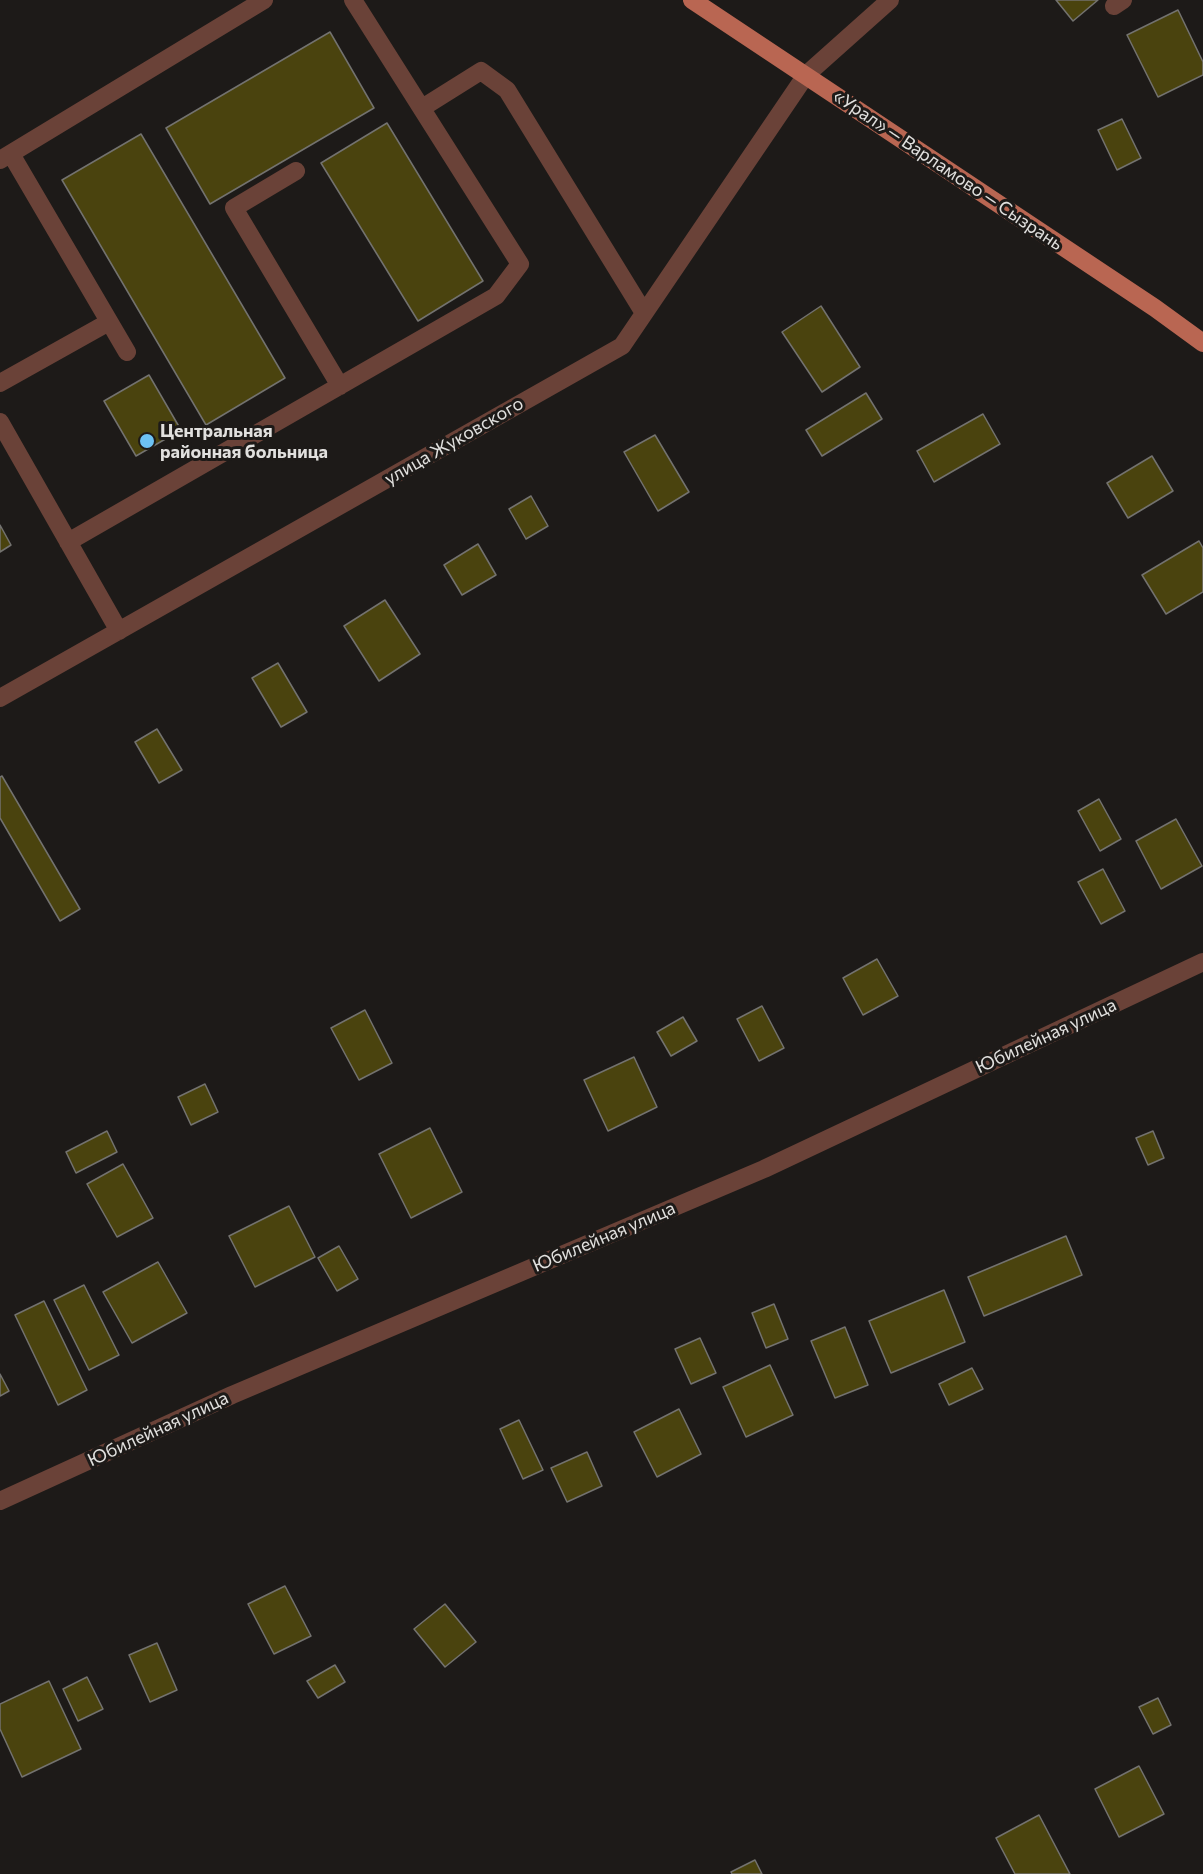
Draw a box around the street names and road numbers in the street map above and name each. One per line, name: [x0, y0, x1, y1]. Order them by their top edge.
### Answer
street label: «Урал» — Варламово — Сызрань: [829, 85, 1067, 255]
street label: улица Жуковского: [381, 392, 527, 490]
street label: Юбилейная улица: [972, 994, 1120, 1078]
street label: Юбилейная улица: [530, 1197, 678, 1277]
street label: Юбилейная улица: [84, 1387, 232, 1471]

